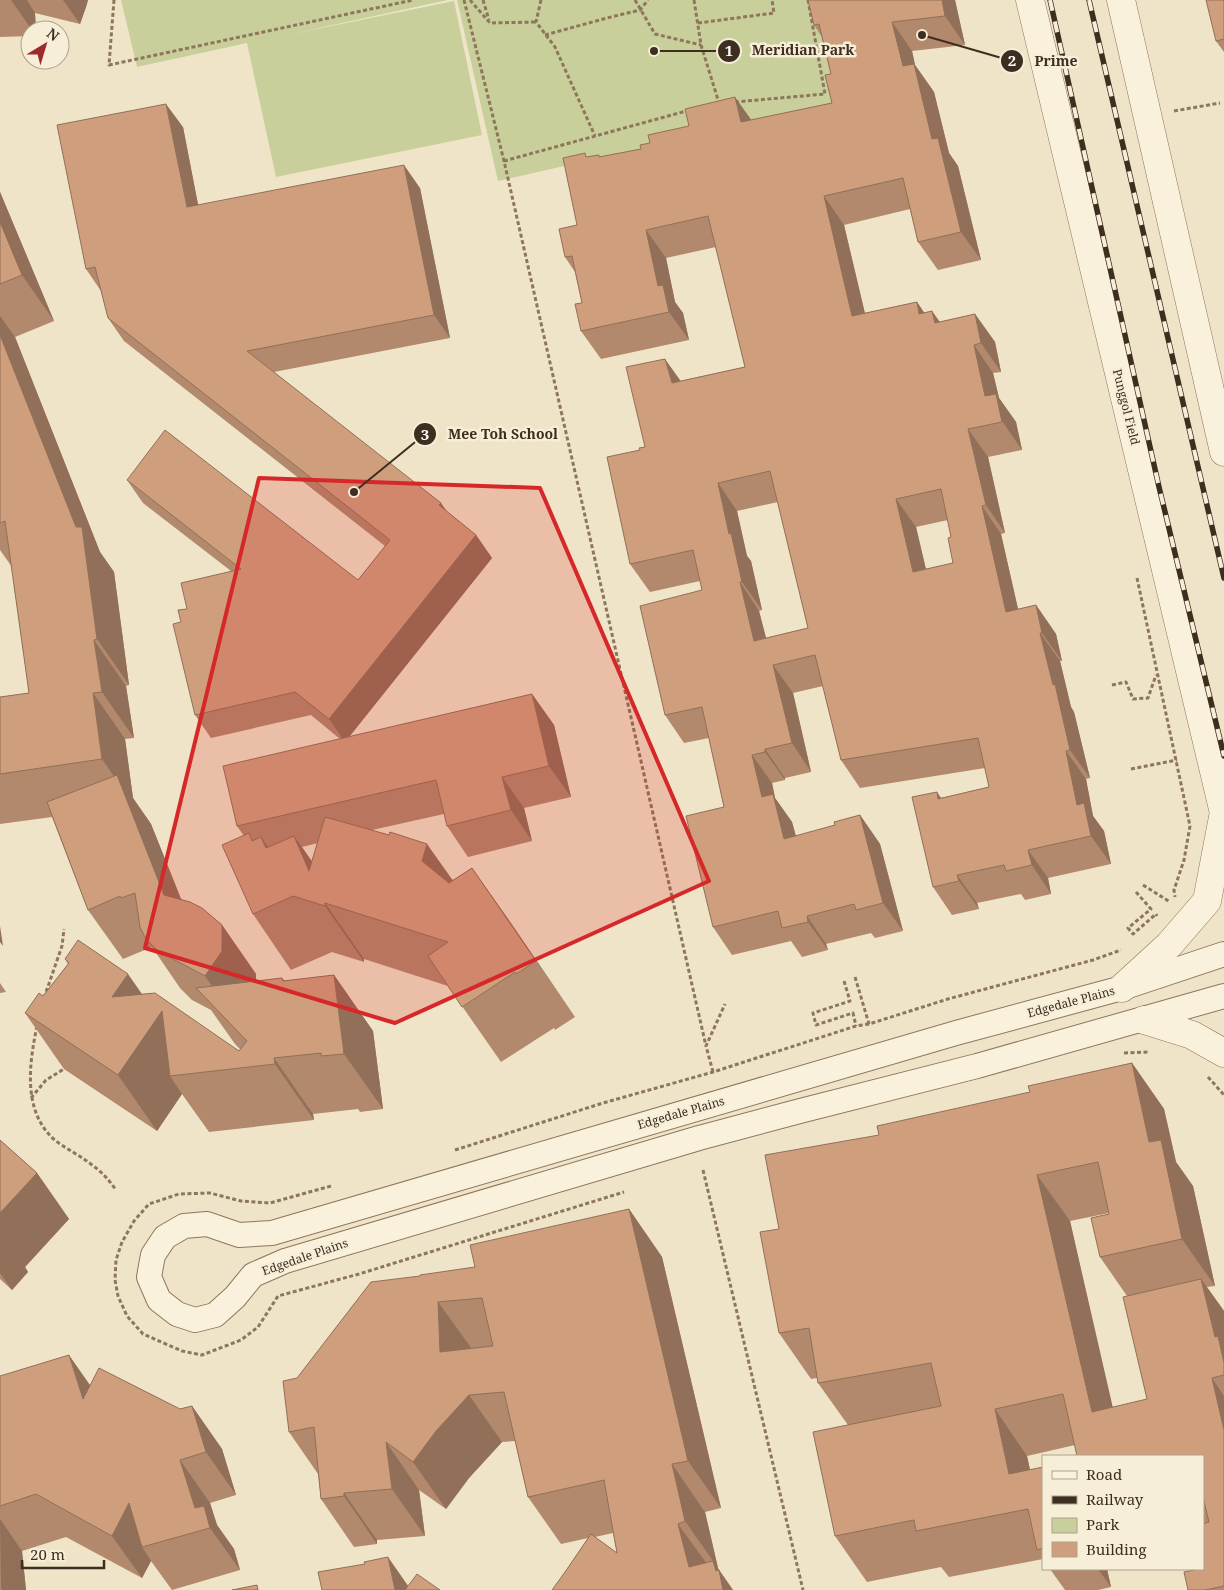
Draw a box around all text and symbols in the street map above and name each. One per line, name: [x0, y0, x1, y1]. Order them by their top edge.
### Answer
north arrow: [20, 20, 70, 70]
text: N: [43, 23, 64, 45]
callout: Meridian Park: [716, 36, 864, 65]
text: 1: [725, 40, 733, 60]
text: Meridian Park: [752, 40, 854, 59]
callout: Prime: [999, 46, 1087, 75]
text: 2: [1008, 50, 1016, 70]
text: Prime: [1035, 51, 1078, 70]
street label: Punggol Field: [1109, 367, 1144, 447]
callout: Mee Toh School: [413, 420, 568, 449]
text: 3: [421, 424, 429, 444]
text: Mee Toh School: [448, 424, 558, 443]
street label: Edgedale Plains: [1025, 982, 1116, 1021]
street label: Edgedale Plains: [635, 1092, 726, 1133]
street label: Edgedale Plains: [260, 1234, 350, 1279]
legend: [1042, 1455, 1204, 1570]
text: Road: [1086, 1464, 1122, 1484]
text: Railway: [1086, 1489, 1144, 1509]
text: Park: [1086, 1514, 1120, 1534]
scale bar: [22, 1538, 105, 1570]
text: Building: [1086, 1539, 1147, 1559]
text: 20 m: [30, 1544, 65, 1564]

